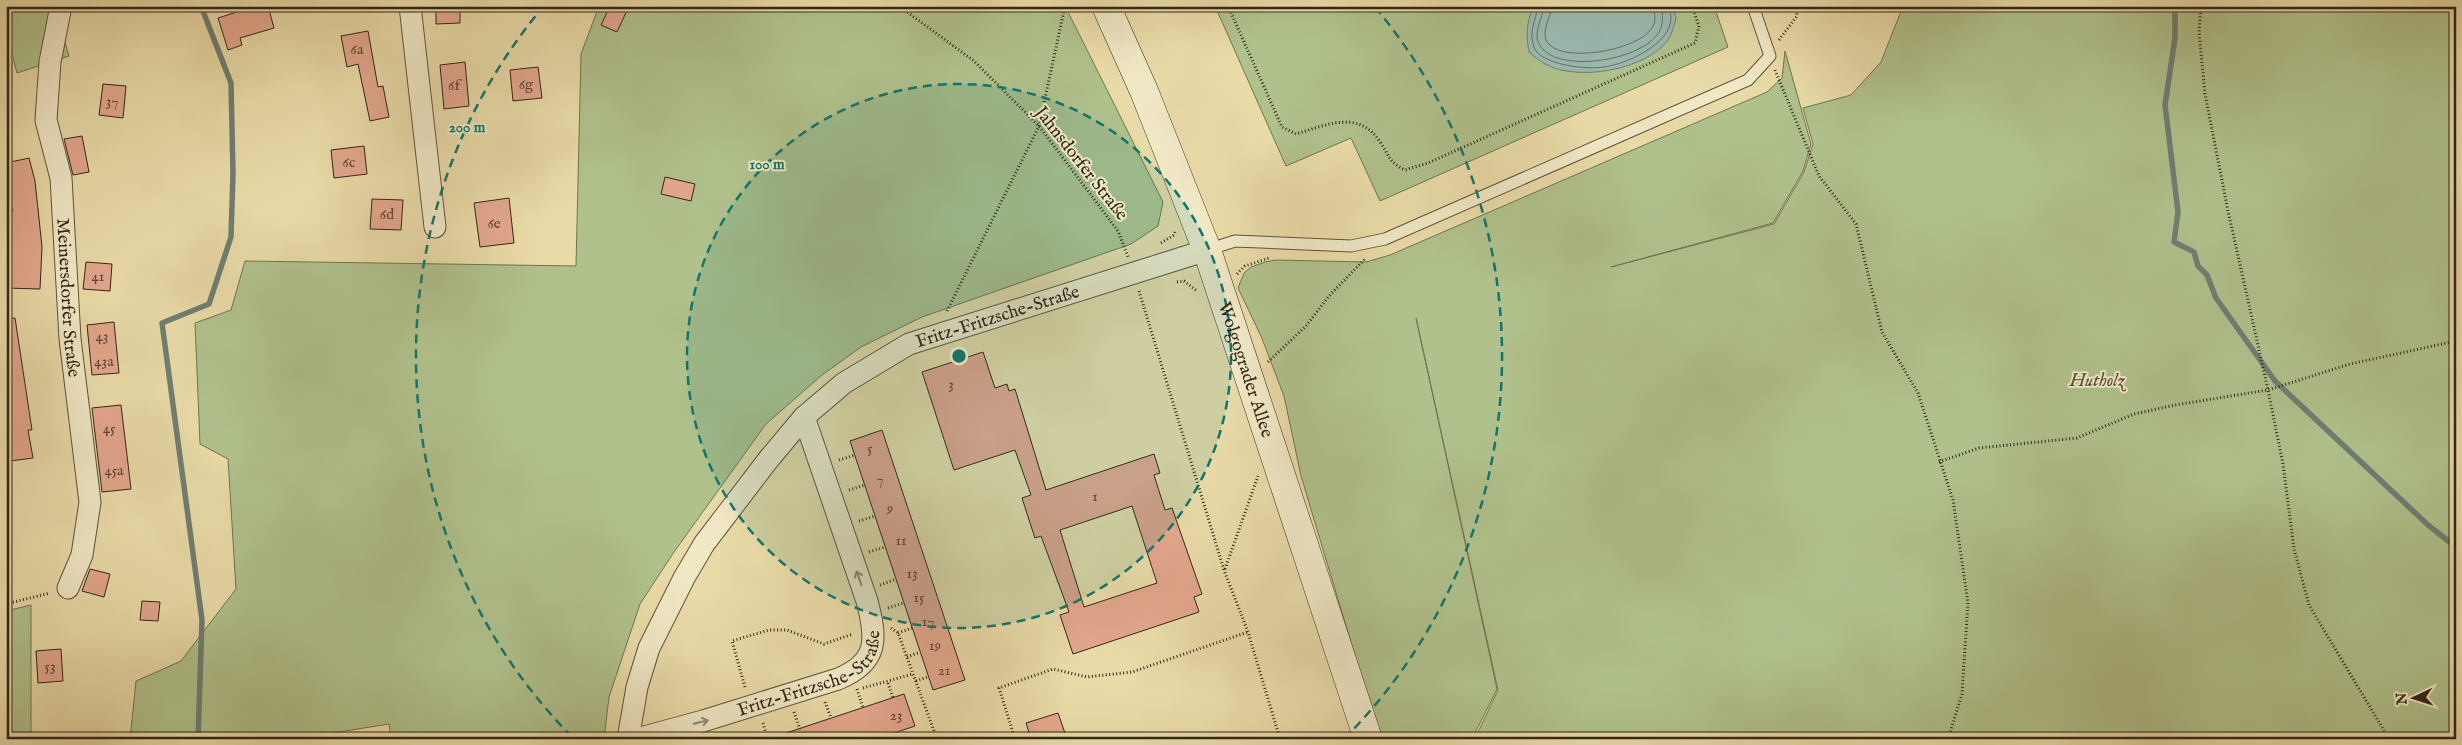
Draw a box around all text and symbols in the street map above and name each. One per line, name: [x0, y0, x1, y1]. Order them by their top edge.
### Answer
house number: 6a: [351, 40, 364, 59]
house number: 6g: [519, 75, 534, 94]
house number: 6f: [448, 76, 462, 95]
house number: 37: [106, 92, 118, 111]
street label: Jahnsdorfer Straße: [1028, 101, 1133, 226]
text: 200 m: [449, 118, 486, 137]
house number: 6c: [343, 153, 355, 172]
text: 100 m: [749, 155, 785, 174]
house number: 6d: [380, 205, 395, 224]
house number: 6e: [487, 214, 501, 233]
street label: Meinersdorfer Straße: [50, 218, 85, 379]
house number: 41: [92, 267, 104, 286]
street label: Fritz-Fritzsche-Straße: [913, 281, 1082, 354]
street label: Wolgograder Allee: [1212, 299, 1278, 441]
house number: 43: [96, 327, 108, 346]
centre of rings: [950, 347, 968, 365]
house number: 43a: [94, 352, 114, 371]
park label: Hutholz: [2069, 370, 2127, 393]
house number: 3: [948, 375, 954, 394]
house number: 45: [103, 419, 116, 438]
house number: 5: [867, 439, 873, 458]
house number: 45a: [104, 461, 124, 480]
house number: 7: [876, 470, 884, 489]
house number: 1: [1092, 487, 1098, 506]
house number: 9: [886, 499, 893, 518]
house number: 11: [895, 531, 907, 550]
house number: 13: [906, 564, 918, 583]
one-way arrow: [854, 571, 863, 586]
house number: 15: [913, 588, 925, 607]
house number: 17: [922, 612, 934, 631]
street label: Fritz-Fritzsche-Straße: [735, 630, 886, 723]
house number: 19: [929, 636, 941, 655]
house number: 53: [44, 657, 56, 676]
house number: 21: [938, 661, 950, 680]
north arrow: [2390, 672, 2440, 722]
text: N: [2393, 692, 2411, 707]
house number: 23: [890, 706, 902, 725]
one-way arrow: [692, 716, 708, 726]

